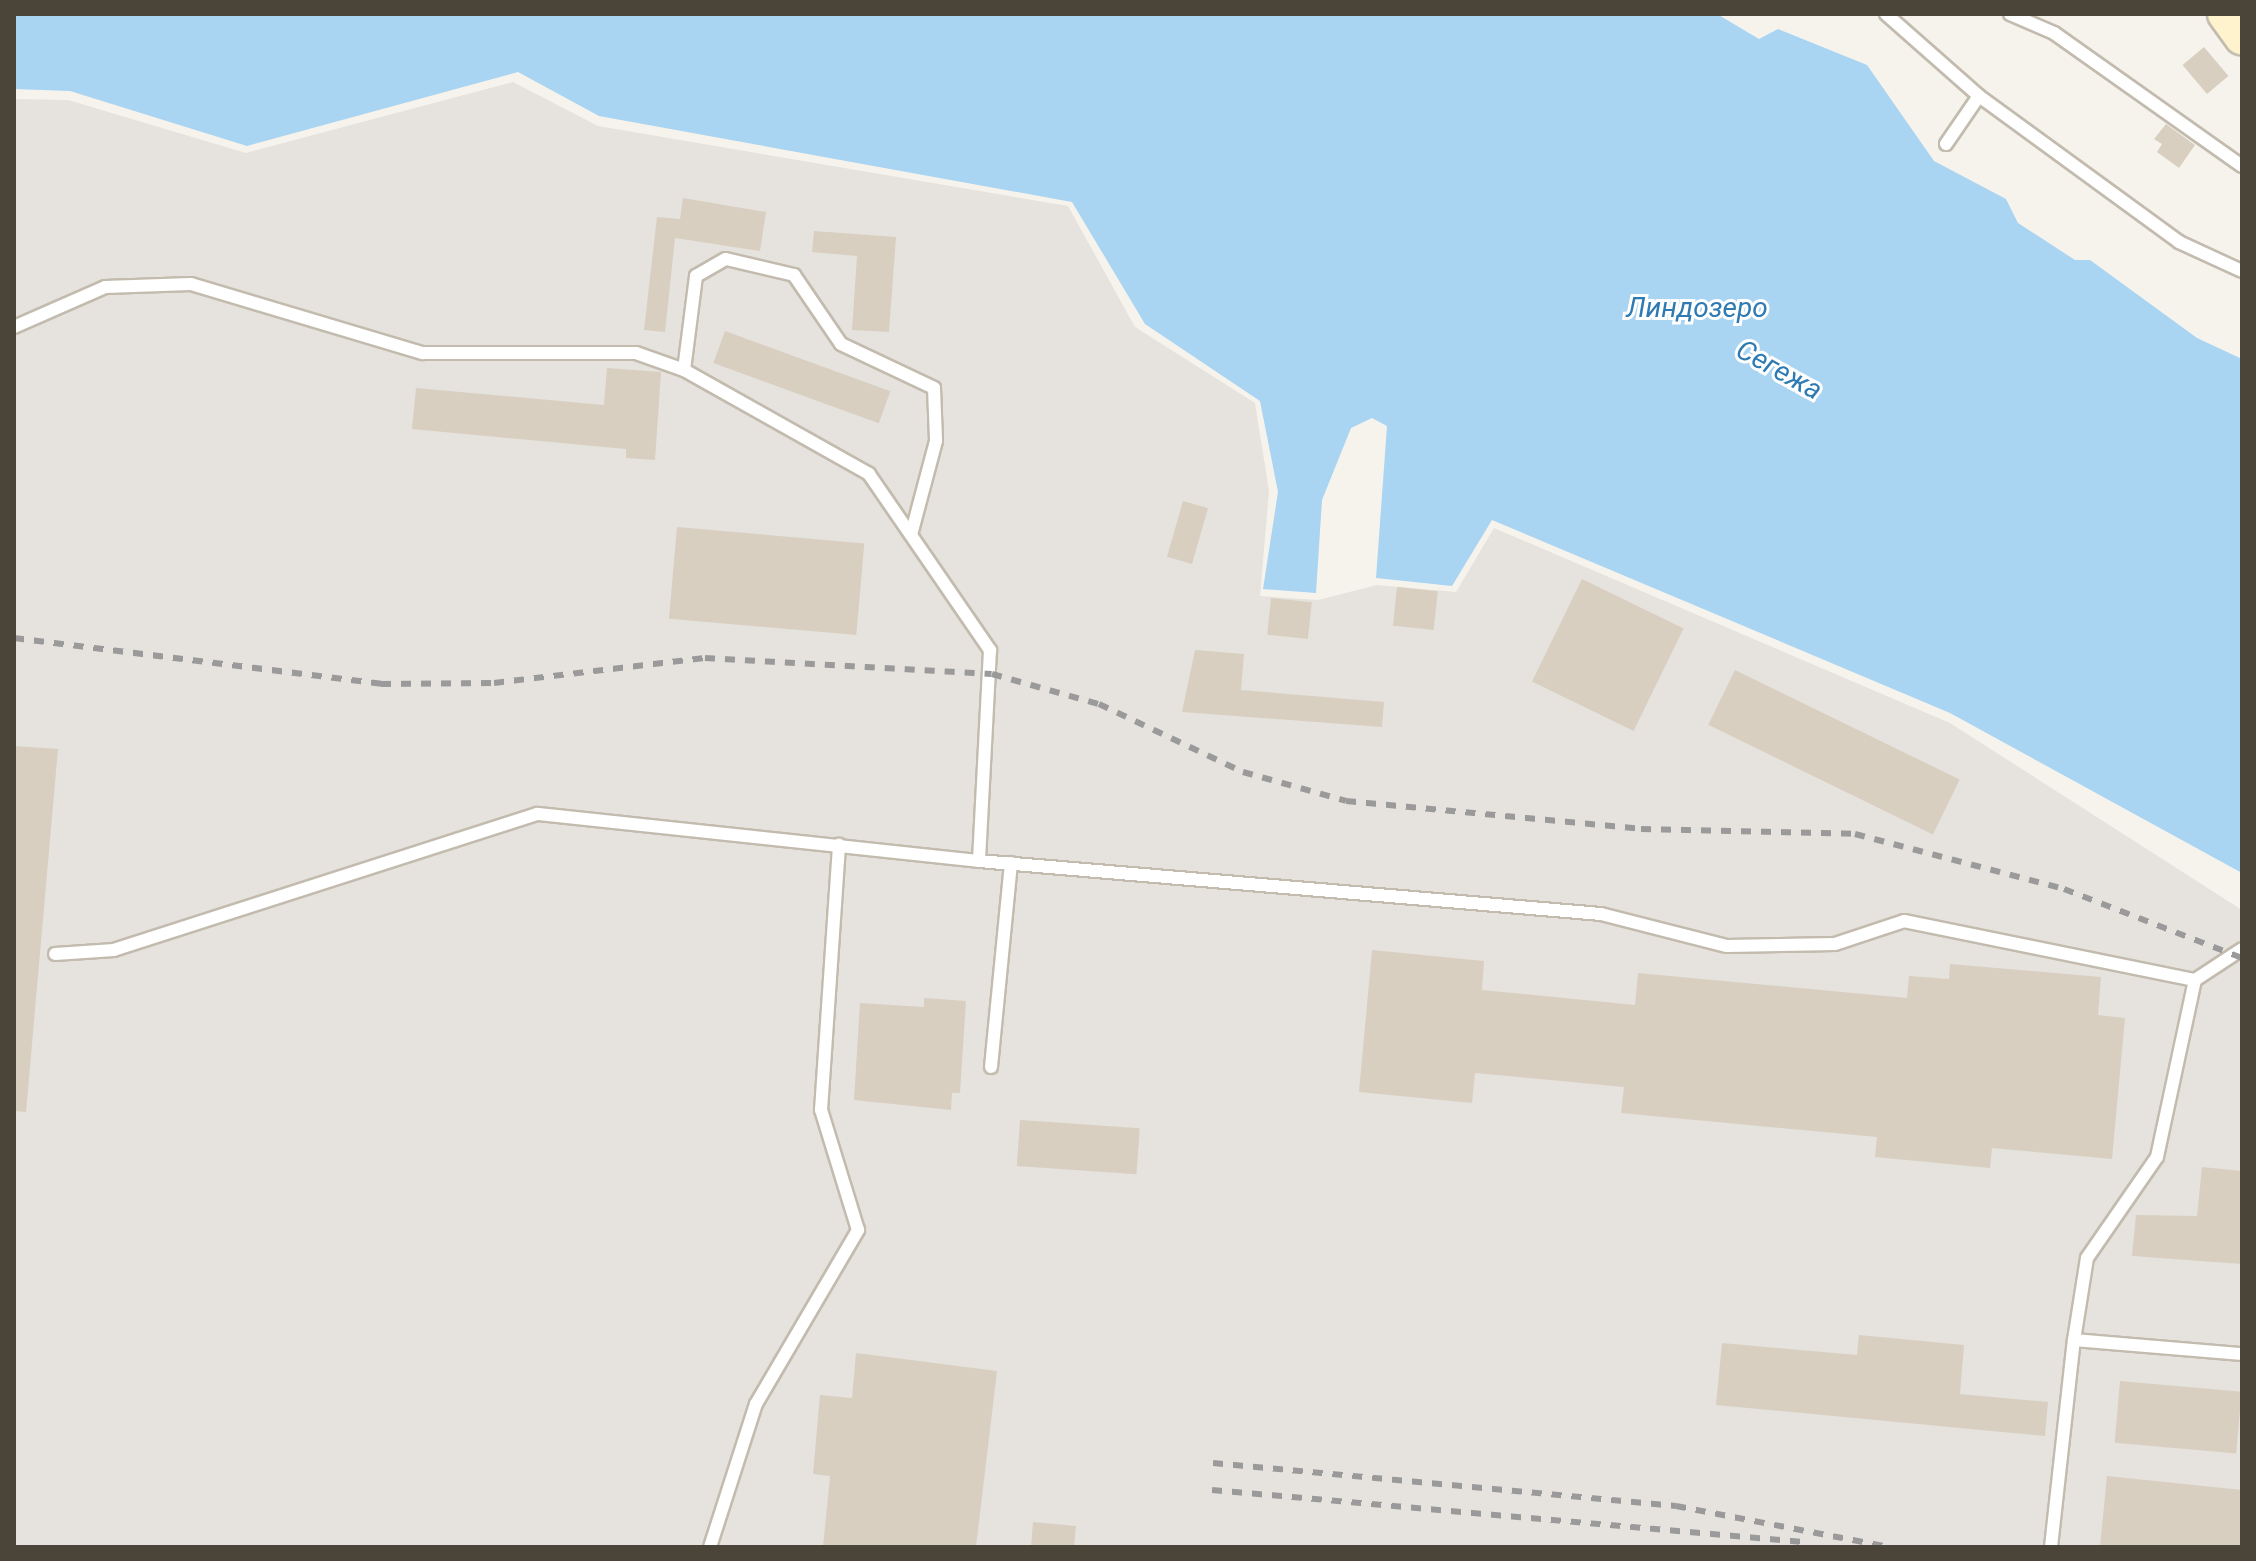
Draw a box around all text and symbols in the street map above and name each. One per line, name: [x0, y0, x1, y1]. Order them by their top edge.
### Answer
water label: Линдозеро: [1626, 291, 1768, 325]
water label: Сегежа: [1730, 333, 1828, 407]

